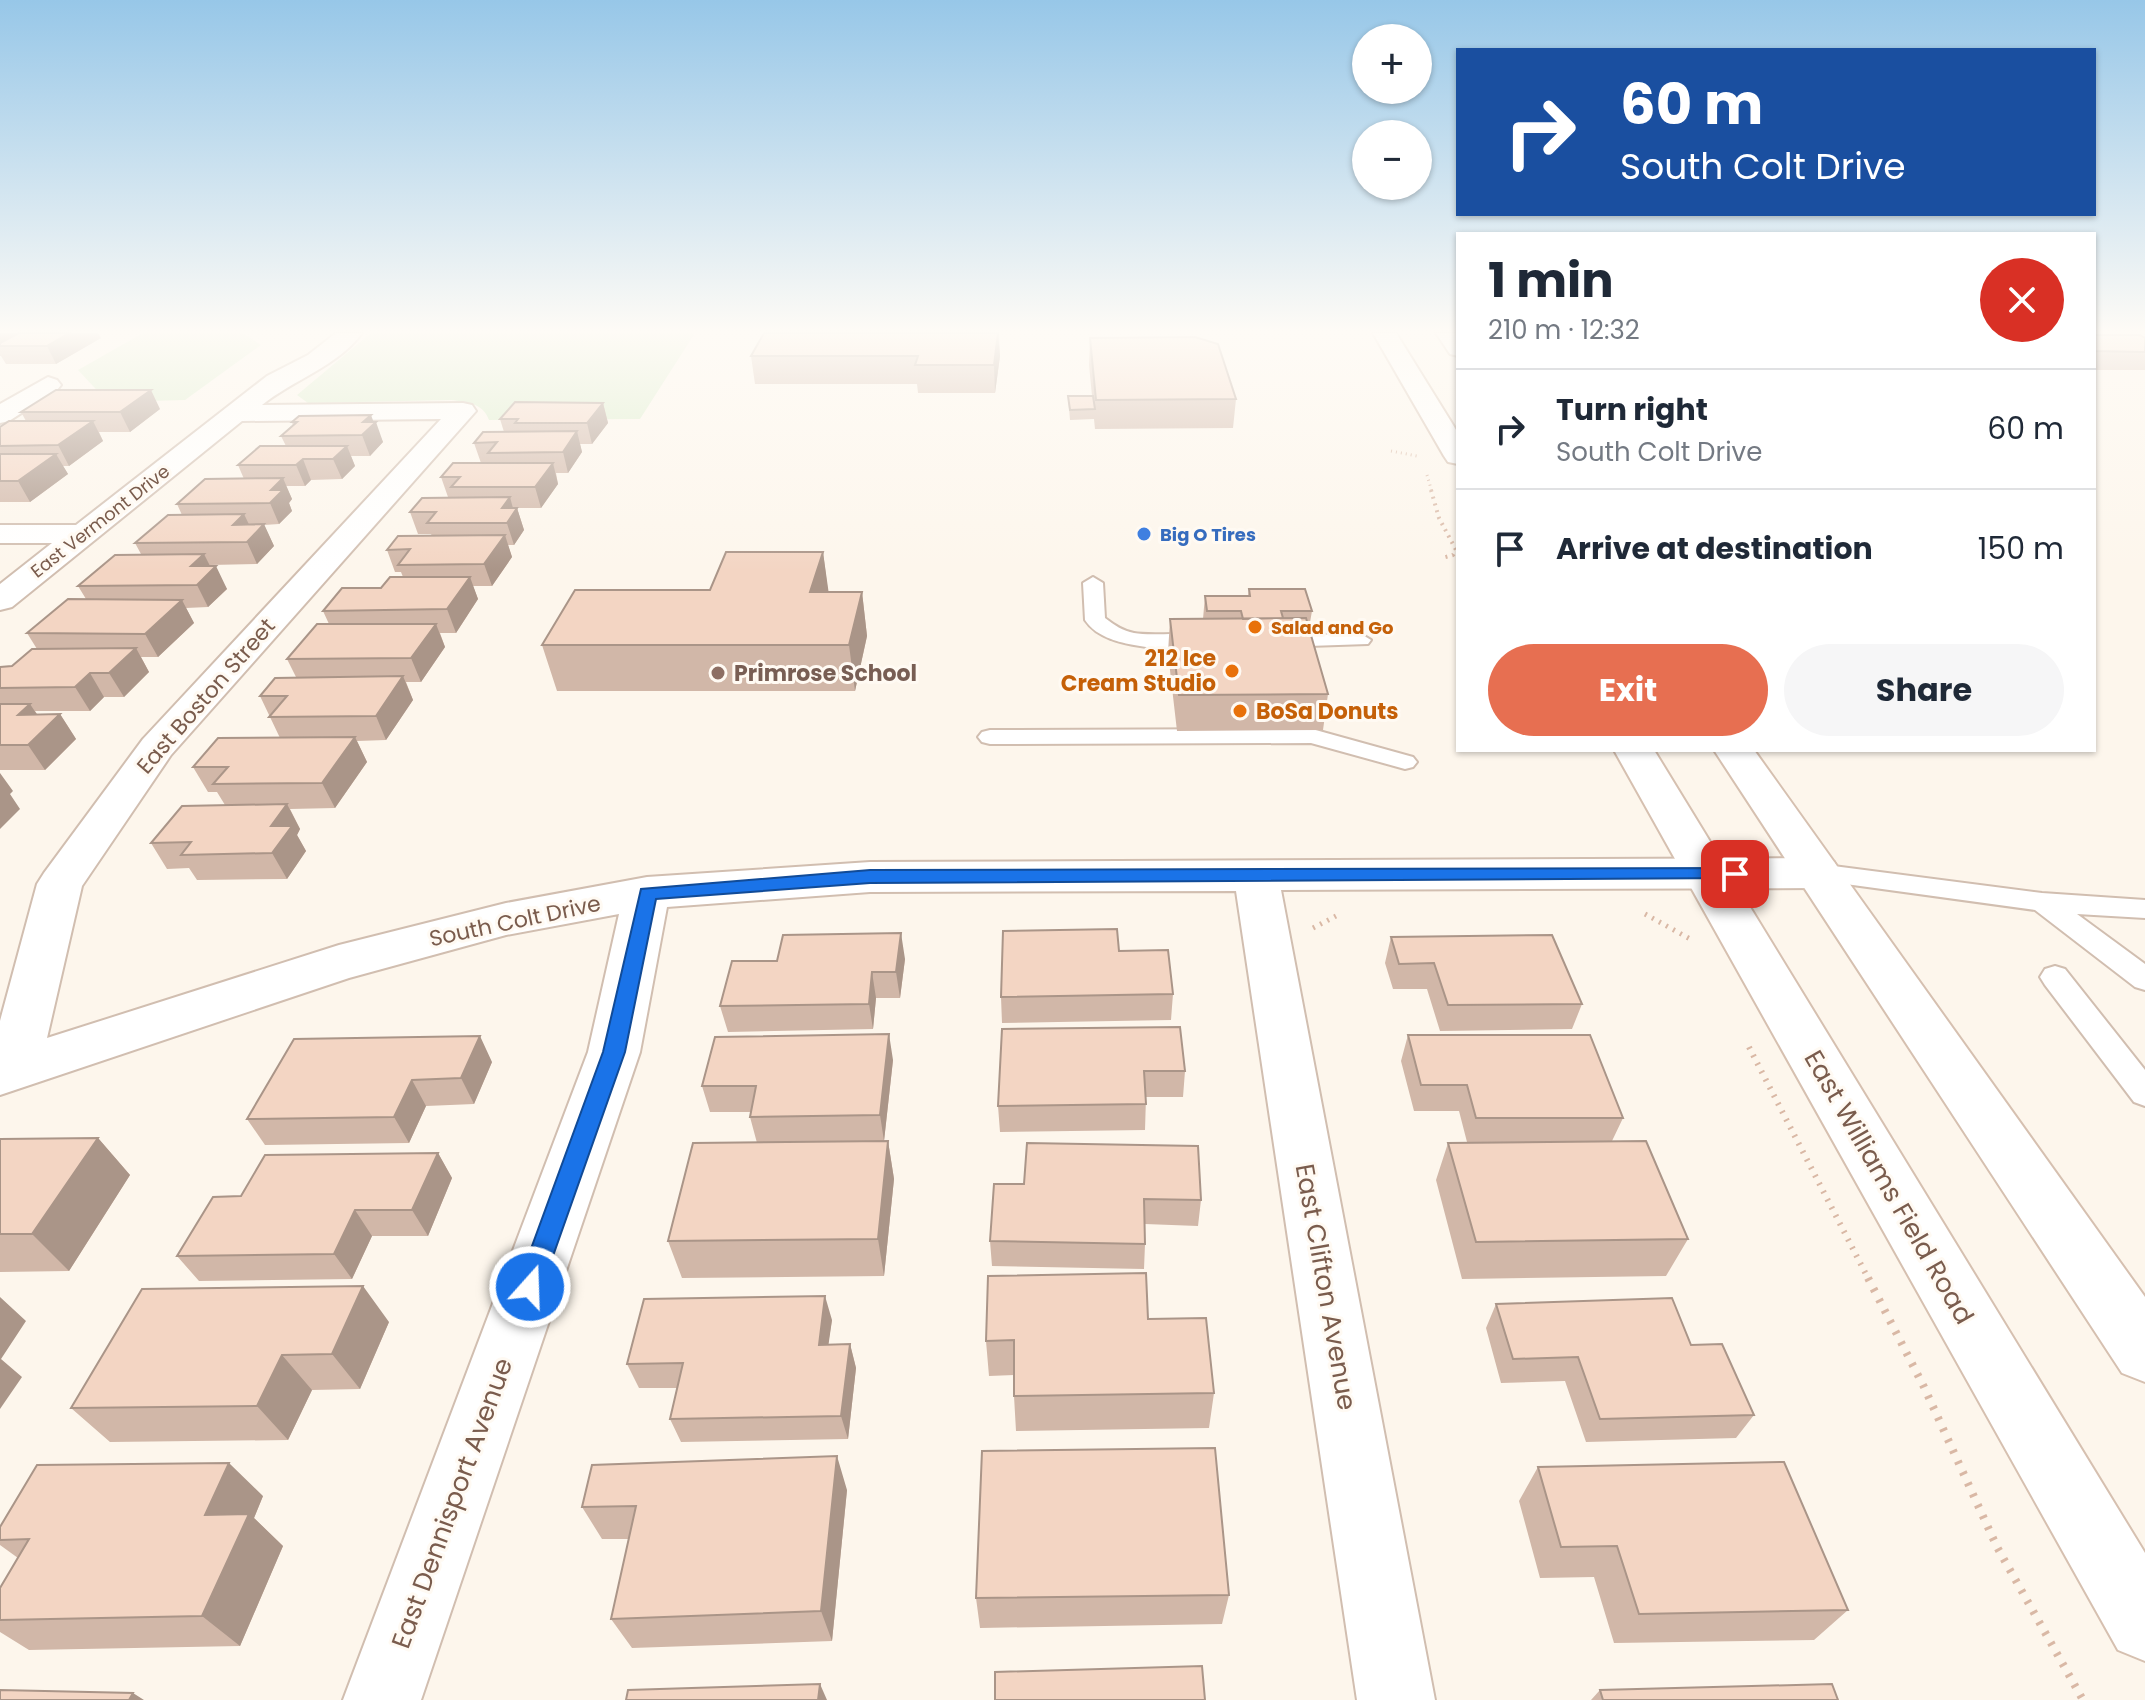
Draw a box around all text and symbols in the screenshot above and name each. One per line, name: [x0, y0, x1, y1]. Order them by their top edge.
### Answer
map controls: [1352, 24, 1432, 200]
button: +: [1352, 24, 1432, 104]
text: 60 m: [1620, 65, 1763, 144]
icon: right: [1488, 80, 1592, 184]
button: −: [1352, 120, 1432, 200]
text: South Colt Drive: [1620, 141, 1906, 192]
text: 1 min: [1488, 247, 1614, 314]
button: close: [1980, 258, 2064, 342]
text: 210 m · 12:32: [1488, 312, 1640, 348]
text: Turn right: [1556, 388, 1708, 431]
icon: right: [1488, 407, 1532, 451]
text: 60 m: [1987, 407, 2064, 450]
text: South Colt Drive: [1556, 434, 1762, 470]
street label: East Vermont Drive: [25, 459, 175, 583]
place label: Big O Tires: [1160, 522, 1256, 547]
marker: Big O Tires: [1135, 525, 1153, 543]
icon: arrive: [1488, 527, 1532, 571]
text: Arrive at destination: [1556, 527, 1873, 570]
text: 150 m: [1978, 527, 2064, 570]
street label: East Boston Street: [130, 611, 282, 781]
place label: Salad and Go: [1271, 615, 1393, 640]
marker: Salad and Go: [1246, 618, 1264, 636]
place label: 212 Ice Cream Studio: [1061, 643, 1216, 699]
button: Exit: [1488, 644, 1768, 736]
button: Share: [1784, 644, 2064, 736]
place label: Primrose School: [734, 658, 917, 689]
marker: 212 Ice Cream Studio: [1223, 662, 1241, 680]
marker: Primrose School: [709, 664, 727, 682]
place label: BoSa Donuts: [1256, 696, 1399, 727]
marker: BoSa Donuts: [1231, 702, 1249, 720]
pin: [1701, 840, 1769, 908]
icon: arrive: [1713, 852, 1757, 896]
street label: South Colt Drive: [426, 888, 604, 954]
street label: East Williams Field Road: [1796, 1043, 1982, 1331]
street label: East Clifton Avenue: [1287, 1161, 1365, 1413]
position arrow: [488, 1245, 572, 1329]
street label: East Dennisport Avenue: [383, 1353, 521, 1653]

